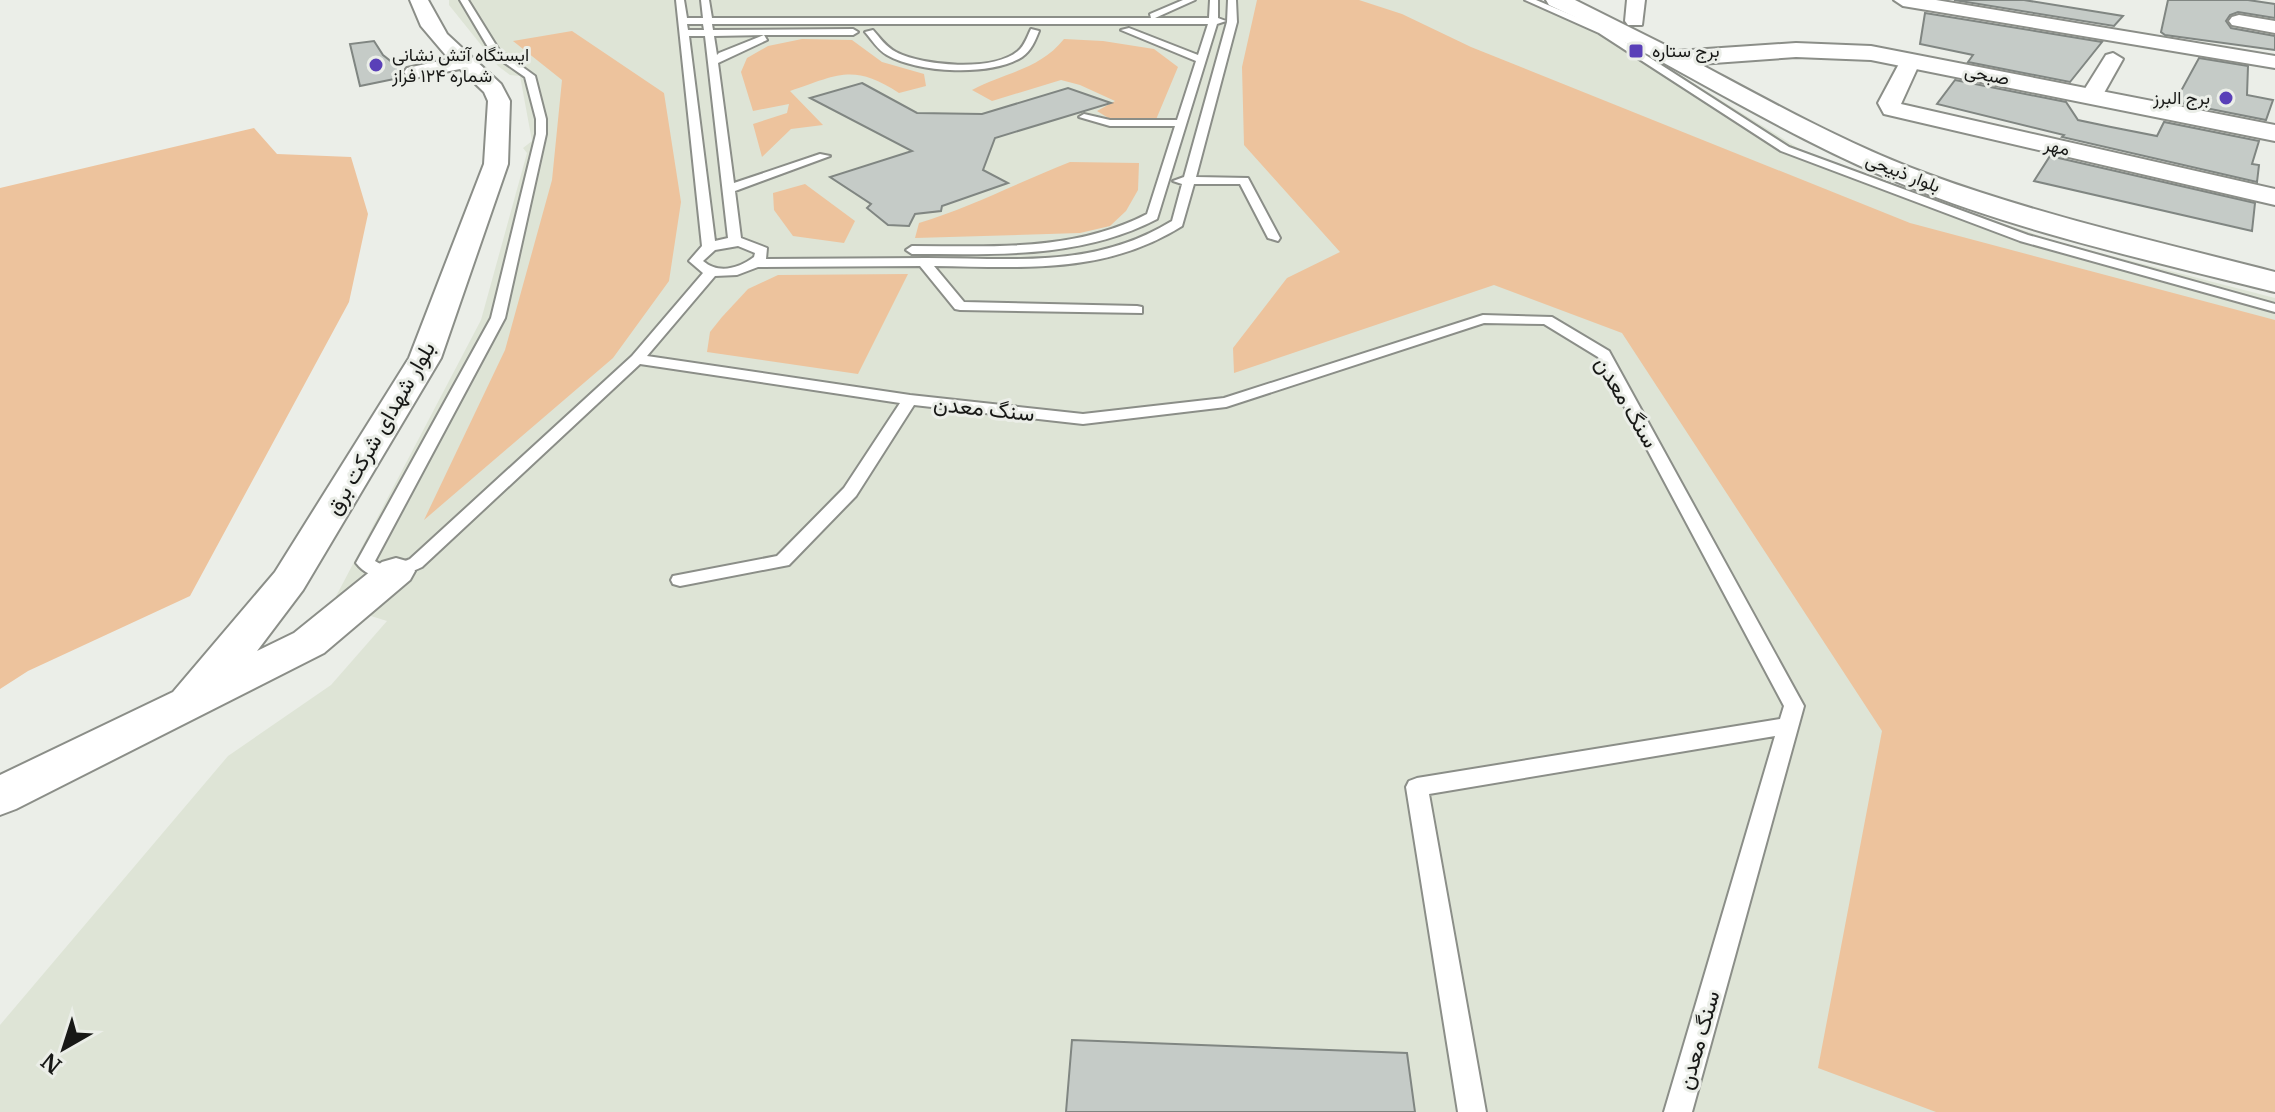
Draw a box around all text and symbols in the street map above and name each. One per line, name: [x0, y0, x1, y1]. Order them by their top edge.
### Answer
place label: برج ستاره: [1652, 39, 1720, 63]
marker: برج ستاره: [1627, 42, 1645, 60]
place label: ایستگاه آتش نشانی شماره ۱۲۴ فراز: [391, 43, 529, 87]
marker: ایستگاه آتش نشانی شماره ۱۲۴ فراز: [367, 56, 385, 74]
street label: صبحی: [1963, 59, 2011, 90]
place label: برج البرز: [2152, 86, 2210, 110]
marker: برج البرز: [2217, 89, 2235, 107]
street label: مهر: [2041, 132, 2072, 161]
street label: بلوار ذبیحی: [1863, 148, 1944, 197]
street label: بلوار شهدای شرکت برق: [319, 336, 441, 520]
street label: سنگ معدن: [1589, 351, 1665, 453]
street label: سنگ معدن: [932, 389, 1036, 427]
street label: سنگ معدن: [1671, 987, 1725, 1093]
north arrow: [24, 1008, 104, 1088]
text: N: [35, 1047, 67, 1080]

